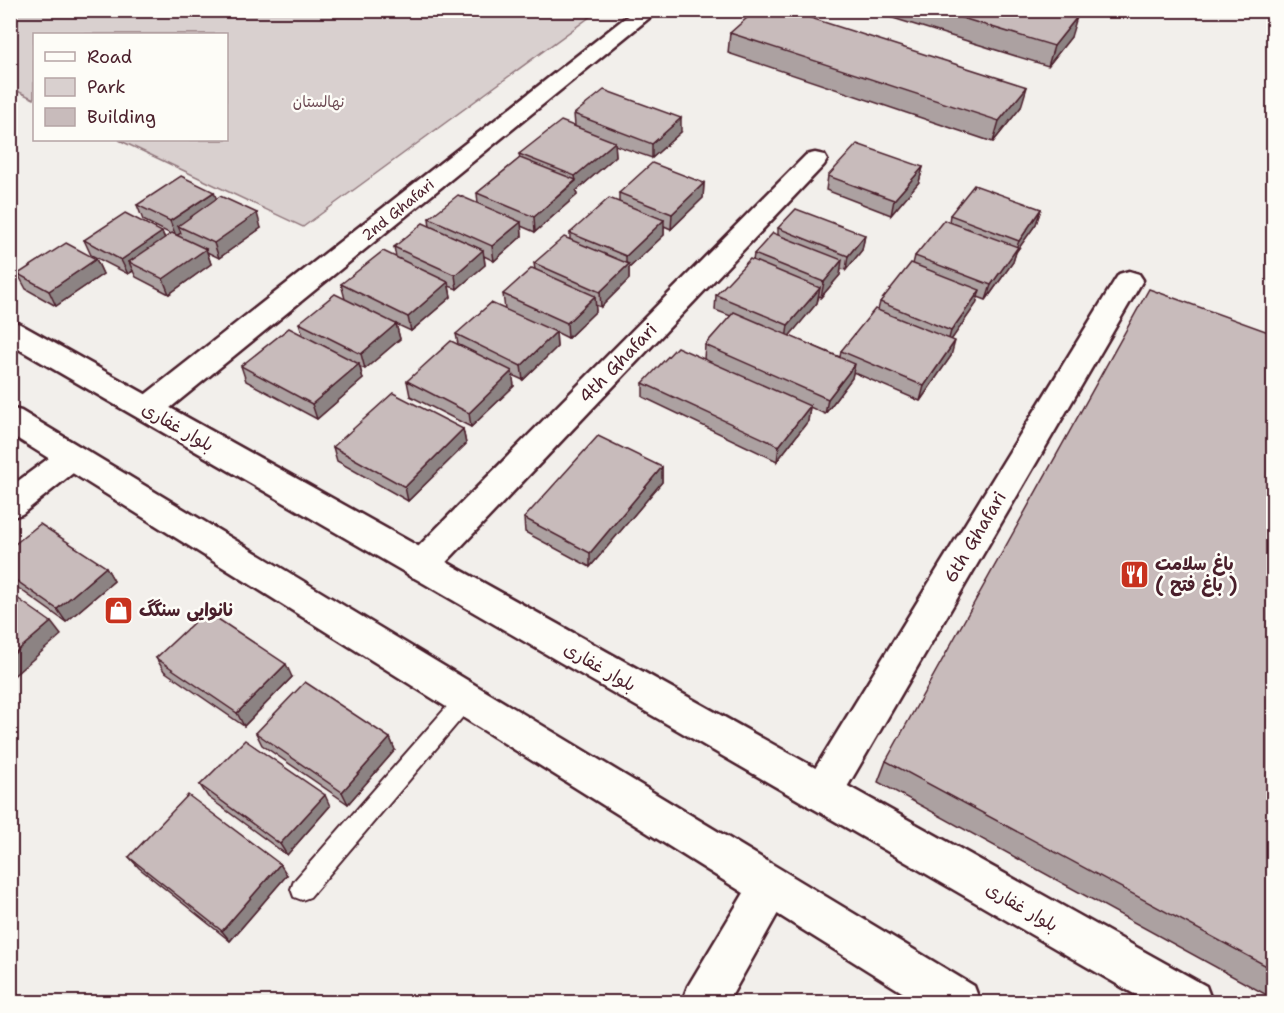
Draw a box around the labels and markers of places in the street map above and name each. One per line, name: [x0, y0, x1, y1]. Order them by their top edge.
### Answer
place label: باغ سلامت ( باغ فتح ): [1155, 552, 1238, 597]
restaurant icon: باغ سلامت ( باغ فتح ): [1118, 558, 1150, 590]
shop icon: نانوایی سنگگ: [102, 594, 134, 626]
place label: نانوایی سنگگ: [139, 598, 235, 622]

